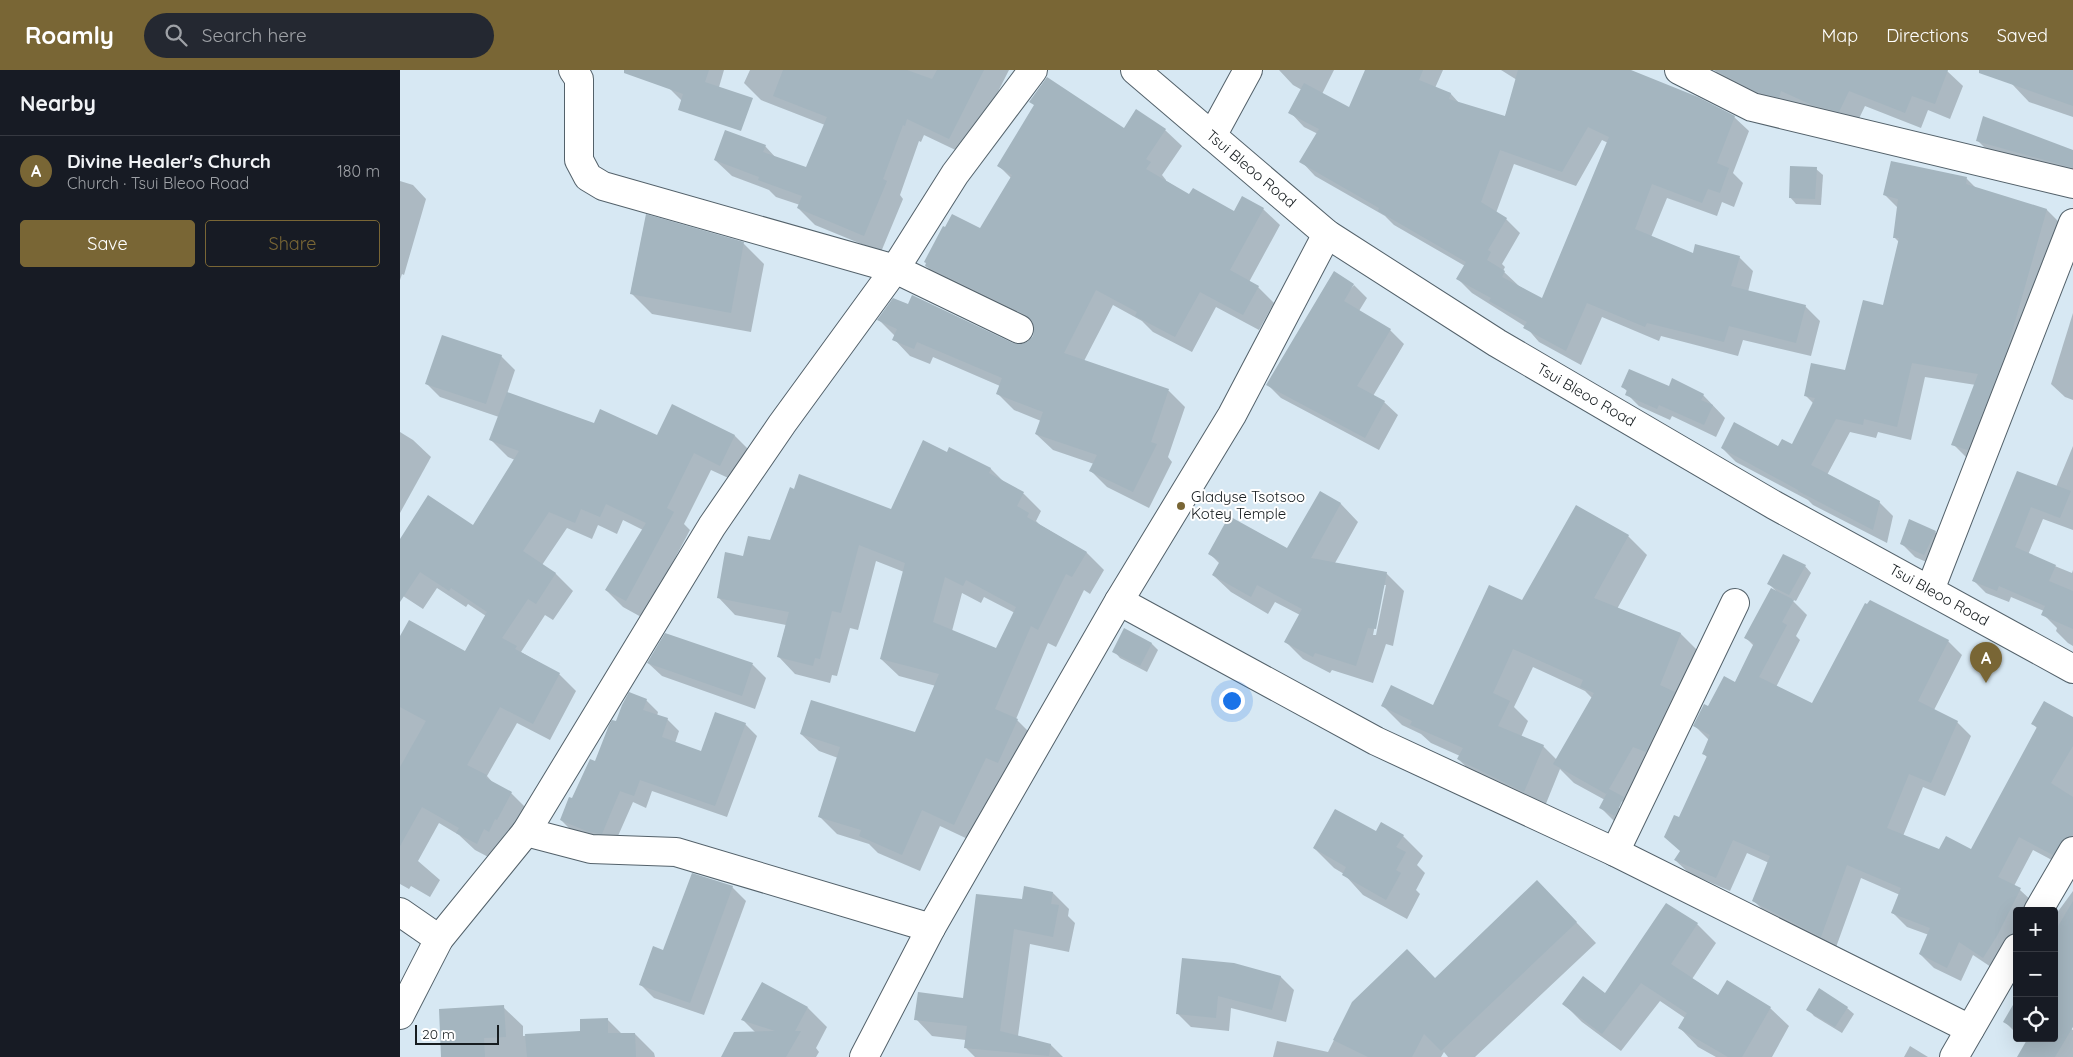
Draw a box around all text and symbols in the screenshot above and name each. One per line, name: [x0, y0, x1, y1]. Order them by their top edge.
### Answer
search box: [144, 13, 494, 58]
text: Roamly: [25, 20, 114, 50]
icon: search: [162, 21, 190, 49]
text: Search here: [202, 23, 307, 47]
text: Map: [1821, 24, 1858, 47]
text: Directions: [1886, 24, 1969, 47]
text: Saved: [1997, 24, 2048, 47]
text: Nearby: [20, 90, 96, 116]
street label: Tsui Bleoo Road: [1203, 126, 1300, 212]
text: Divine Healer's Church: [67, 149, 271, 173]
text: A: [31, 161, 41, 181]
text: 180 m: [337, 161, 380, 181]
text: Church · Tsui Bleoo Road: [67, 173, 249, 193]
button: Save: [20, 220, 195, 267]
button: Share: [205, 220, 380, 267]
street label: Tsui Bleoo Road: [1533, 359, 1639, 431]
place label: Gladyse Tsotsoo Kotey Temple: [1191, 487, 1305, 523]
marker: Gladyse Tsotsoo Kotey Temple: [1175, 500, 1187, 512]
street label: Tsui Bleoo Road: [1886, 559, 1992, 630]
pin: A: [1970, 642, 2002, 683]
your location: [1219, 688, 1245, 714]
map controls: [2013, 907, 2058, 1042]
button: +: [2013, 907, 2058, 952]
button: −: [2013, 952, 2058, 997]
button: locate: [2013, 997, 2058, 1042]
scale bar: [415, 1022, 499, 1045]
text: 20 m: [422, 1025, 455, 1043]

